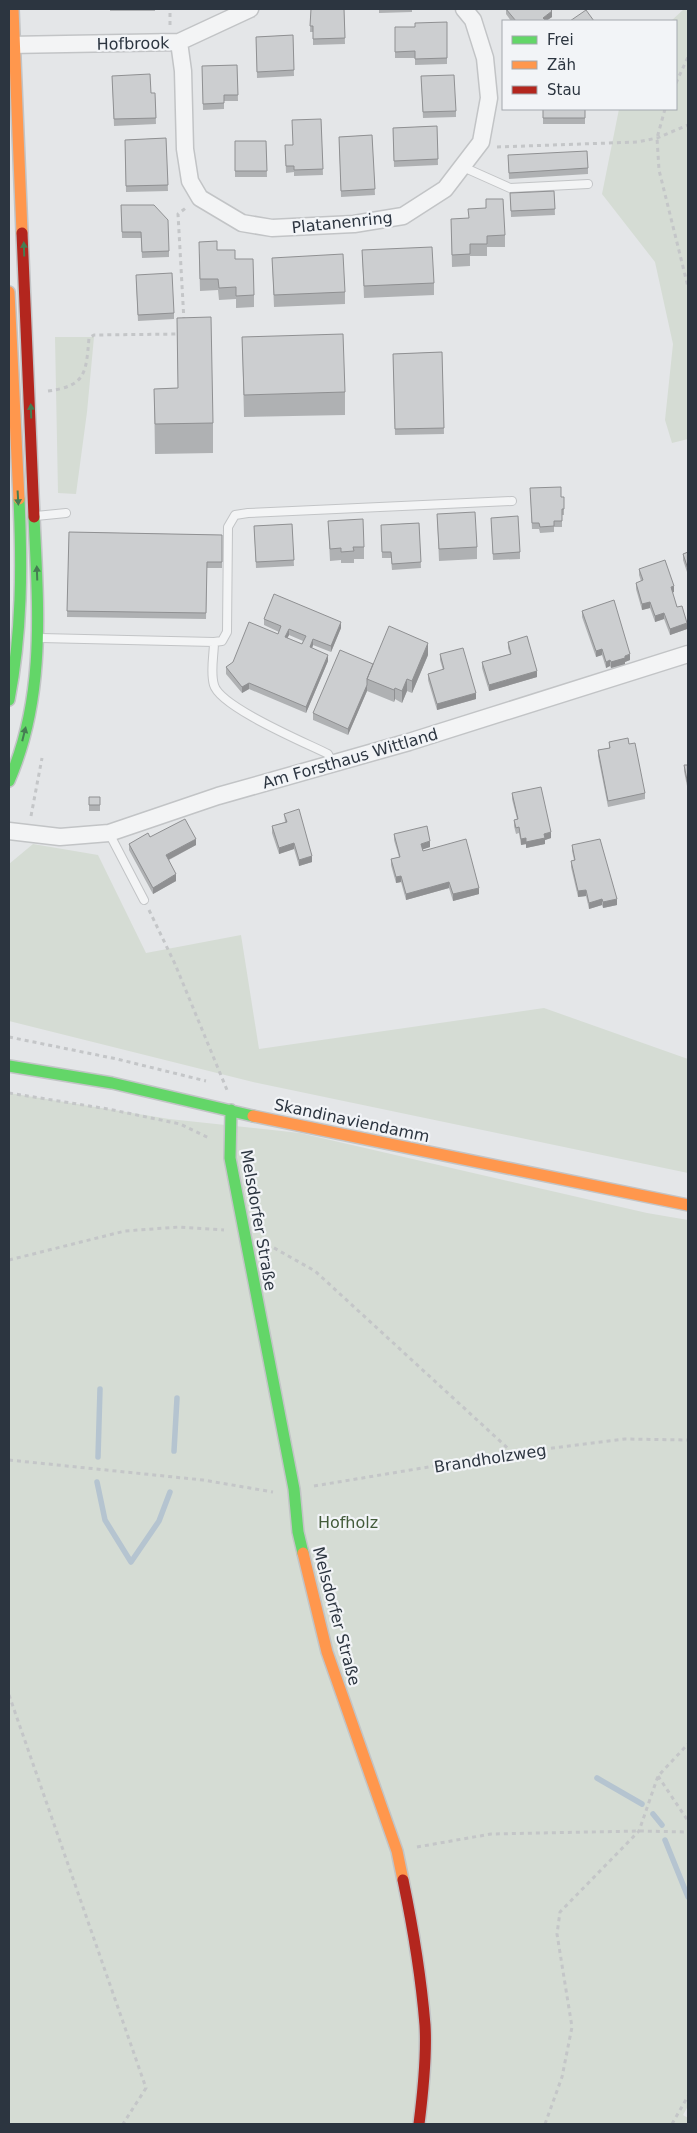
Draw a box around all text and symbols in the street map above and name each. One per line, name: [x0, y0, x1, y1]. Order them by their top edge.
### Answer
legend: [502, 20, 677, 110]
text: Frei: [547, 31, 574, 49]
street label: Hofbrook: [97, 33, 170, 54]
text: Zäh: [547, 56, 576, 74]
text: Stau: [547, 81, 581, 99]
street label: Platanenring: [291, 208, 393, 237]
one-way arrow: [20, 240, 28, 256]
one-way arrow: [27, 403, 35, 419]
one-way arrow: [15, 490, 23, 506]
one-way arrow: [33, 565, 41, 581]
street label: Am Forsthaus Wittland: [260, 724, 440, 793]
one-way arrow: [20, 727, 28, 742]
street label: Skandinaviendamm: [272, 1095, 431, 1146]
street label: Melsdorfer Straße: [237, 1148, 280, 1292]
street label: Brandholzweg: [433, 1440, 548, 1477]
park label: Hofholz: [318, 1513, 378, 1532]
street label: Melsdorfer Straße: [309, 1545, 364, 1688]

